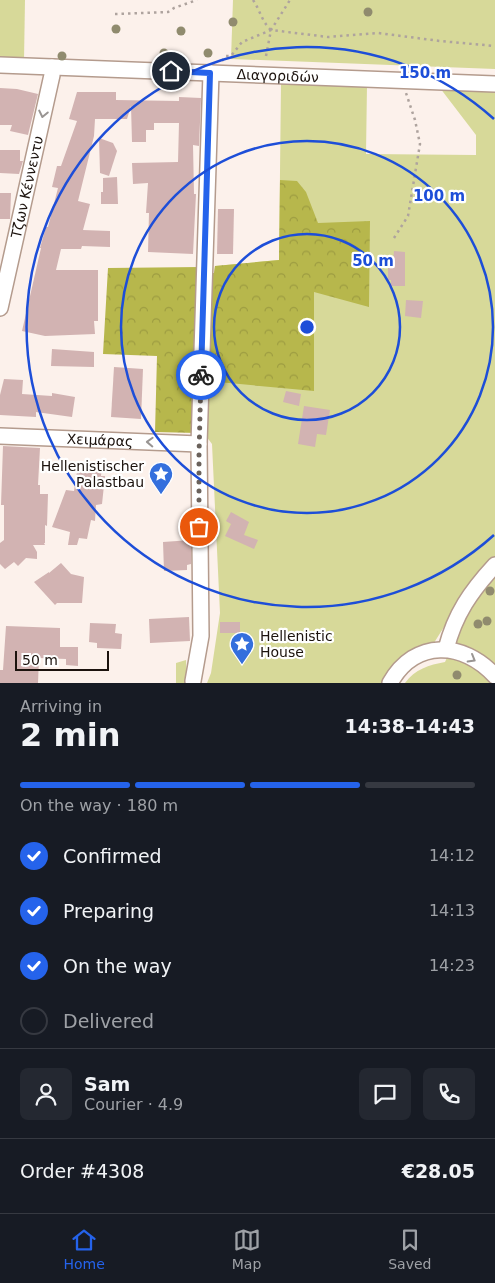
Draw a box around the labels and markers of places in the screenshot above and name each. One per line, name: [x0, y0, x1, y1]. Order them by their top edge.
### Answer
pin: [150, 50, 192, 92]
centre of rings: [298, 318, 316, 336]
place label: Hellenistischer Palastbau: [41, 458, 144, 490]
place icon: Hellenistischer Palastbau: [148, 461, 174, 495]
pin: [178, 506, 220, 548]
place label: Hellenistic House: [260, 628, 333, 660]
place icon: Hellenistic House: [229, 631, 255, 665]

